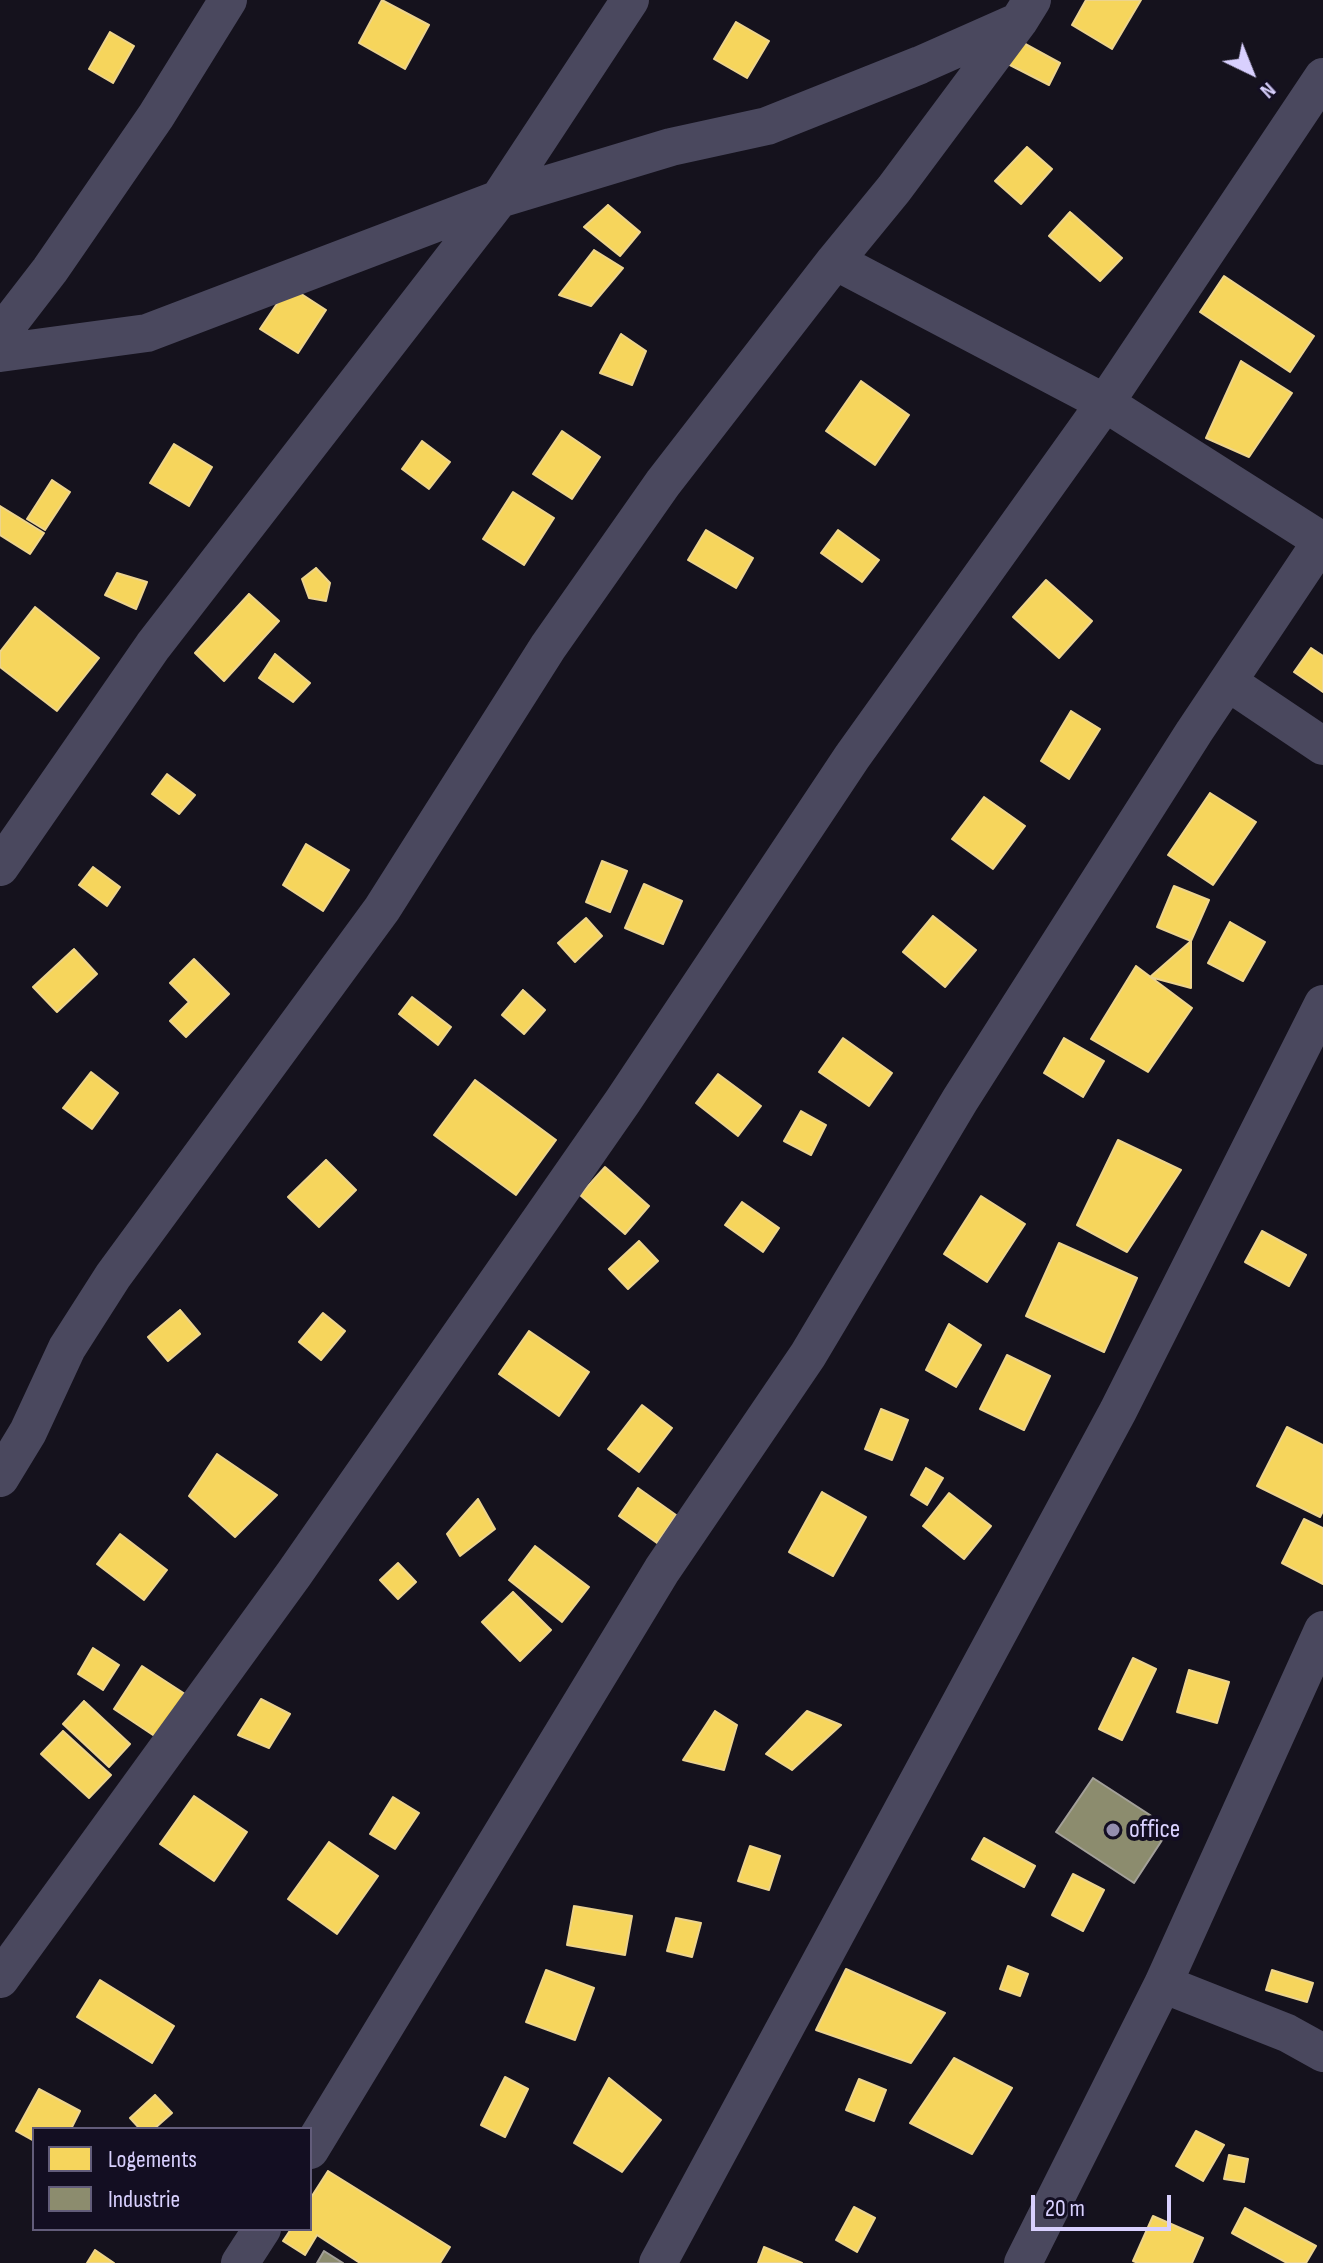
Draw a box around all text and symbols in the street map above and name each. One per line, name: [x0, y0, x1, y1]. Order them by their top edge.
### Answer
north arrow: [1211, 32, 1291, 112]
text: N: [1254, 76, 1281, 104]
place label: office: [1129, 1814, 1180, 1846]
marker: office: [1104, 1821, 1122, 1839]
legend: [32, 2127, 312, 2231]
text: Logements: [108, 2145, 197, 2174]
scale bar: [1035, 2179, 1175, 2229]
text: Industrie: [108, 2185, 180, 2214]
text: 20 m: [1045, 2194, 1085, 2223]

